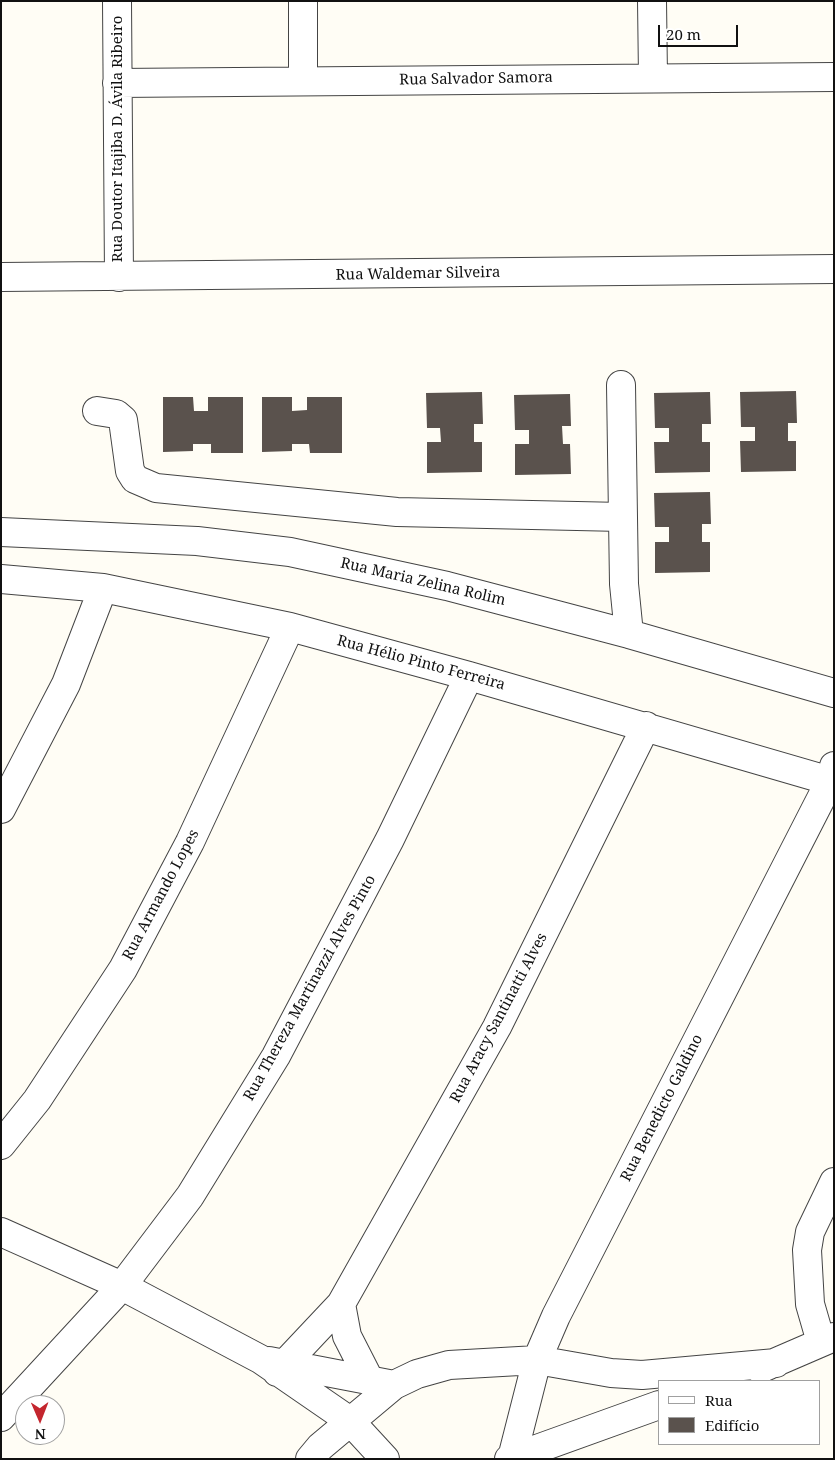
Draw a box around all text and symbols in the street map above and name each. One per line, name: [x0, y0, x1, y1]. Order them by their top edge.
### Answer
scale bar: [660, 15, 740, 47]
street label: Rua Doutor Itajiba D. Ávila Ribeiro: [109, 16, 127, 262]
text: 20 m: [666, 24, 701, 44]
street label: Rua Salvador Samora: [399, 69, 553, 89]
street label: Rua Waldemar Silveira: [336, 264, 500, 284]
street label: Rua Maria Zelina Rolim: [339, 554, 507, 610]
street label: Rua Hélio Pinto Ferreira: [335, 632, 507, 694]
street label: Rua Armando Lopes: [119, 827, 203, 963]
street label: Rua Thereza Martinazzi Alves Pinto: [240, 872, 380, 1104]
street label: Rua Aracy Santinatti Alves: [447, 930, 551, 1106]
street label: Rua Benedicto Galdino: [617, 1031, 707, 1185]
legend: [658, 1380, 820, 1445]
text: Rua: [705, 1390, 733, 1410]
north arrow: [15, 1395, 65, 1445]
text: Edifício: [705, 1415, 760, 1435]
text: N: [35, 1425, 46, 1444]

